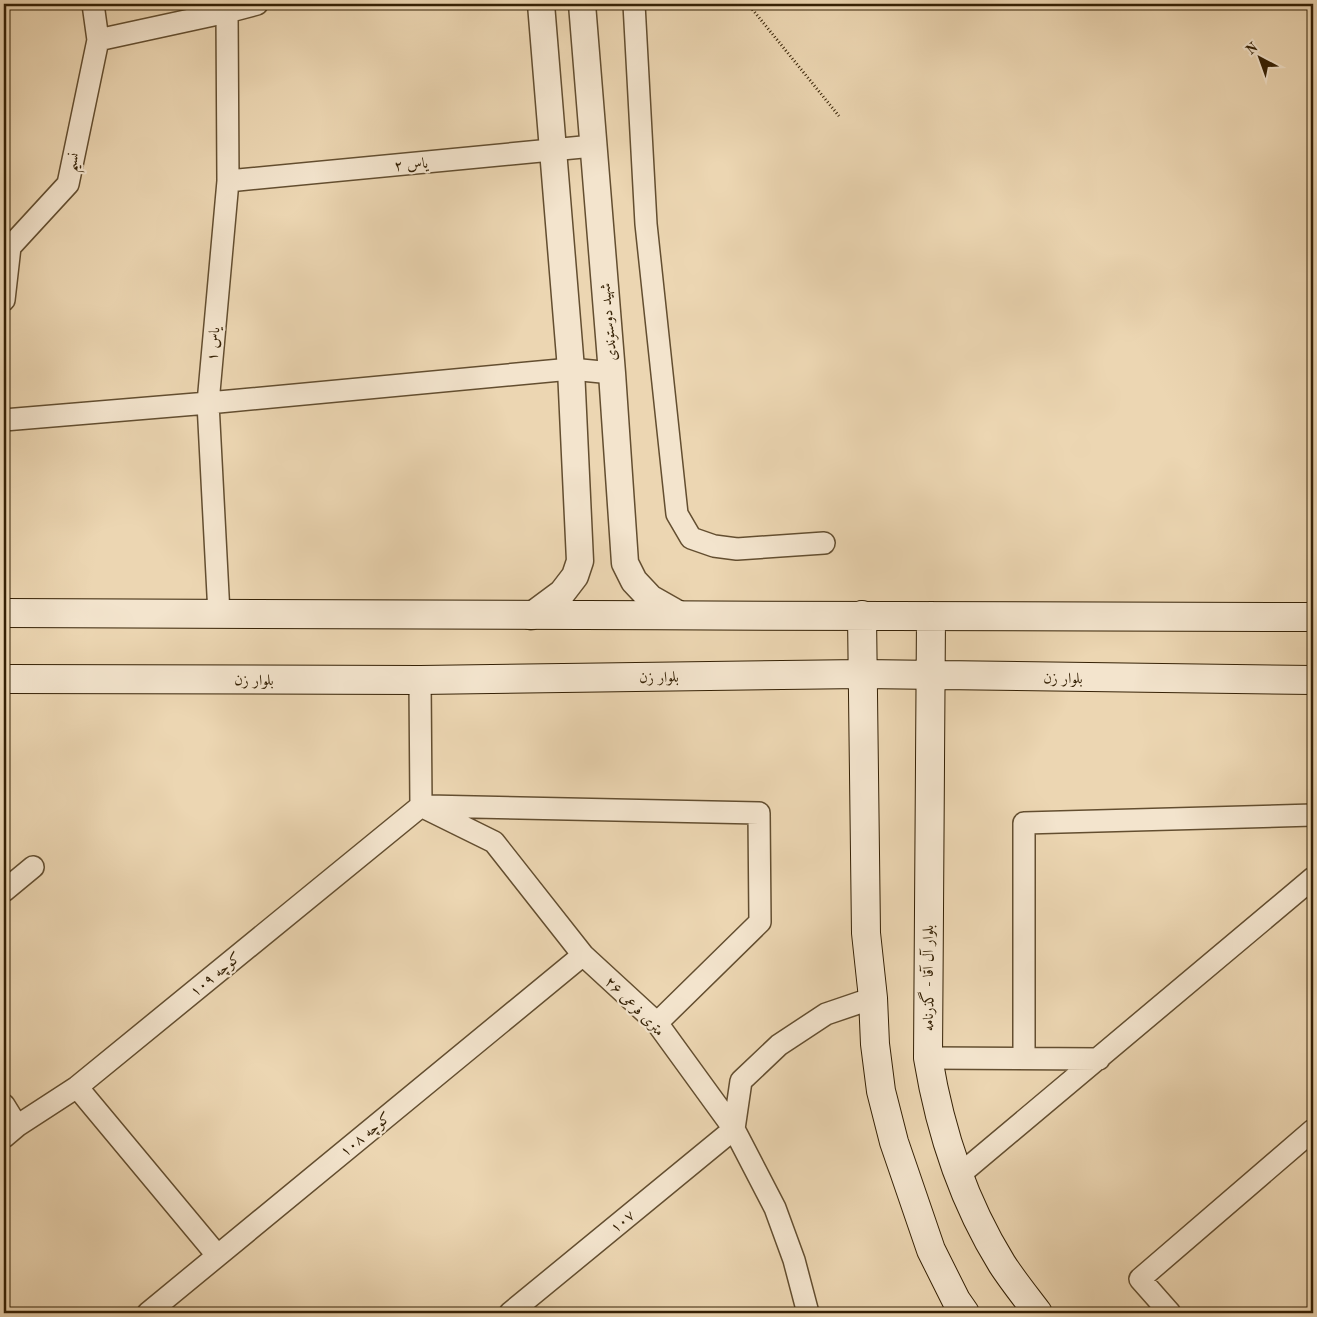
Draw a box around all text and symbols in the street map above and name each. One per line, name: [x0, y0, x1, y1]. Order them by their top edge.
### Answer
north arrow: [1234, 32, 1284, 82]
text: N: [1243, 40, 1261, 58]
street label: نسیم: [63, 151, 89, 174]
street label: یاس ۲: [393, 156, 430, 174]
street label: شهید دوستوندی: [599, 282, 621, 362]
street label: یاس ۱: [206, 325, 224, 362]
street label: بلوار زن: [639, 671, 679, 686]
street label: بلوار زن: [1043, 672, 1083, 687]
street label: بلوار زن: [234, 674, 274, 689]
street label: بلوار آل آقا - گذرنامه: [917, 925, 937, 1031]
street label: کوچه ۱۰۹: [187, 950, 245, 1002]
street label: ۲۶ متری فرعی: [601, 974, 667, 1040]
street label: کوچه ۱۰۸: [337, 1110, 395, 1162]
street label: ۱۰۷: [608, 1208, 638, 1236]

